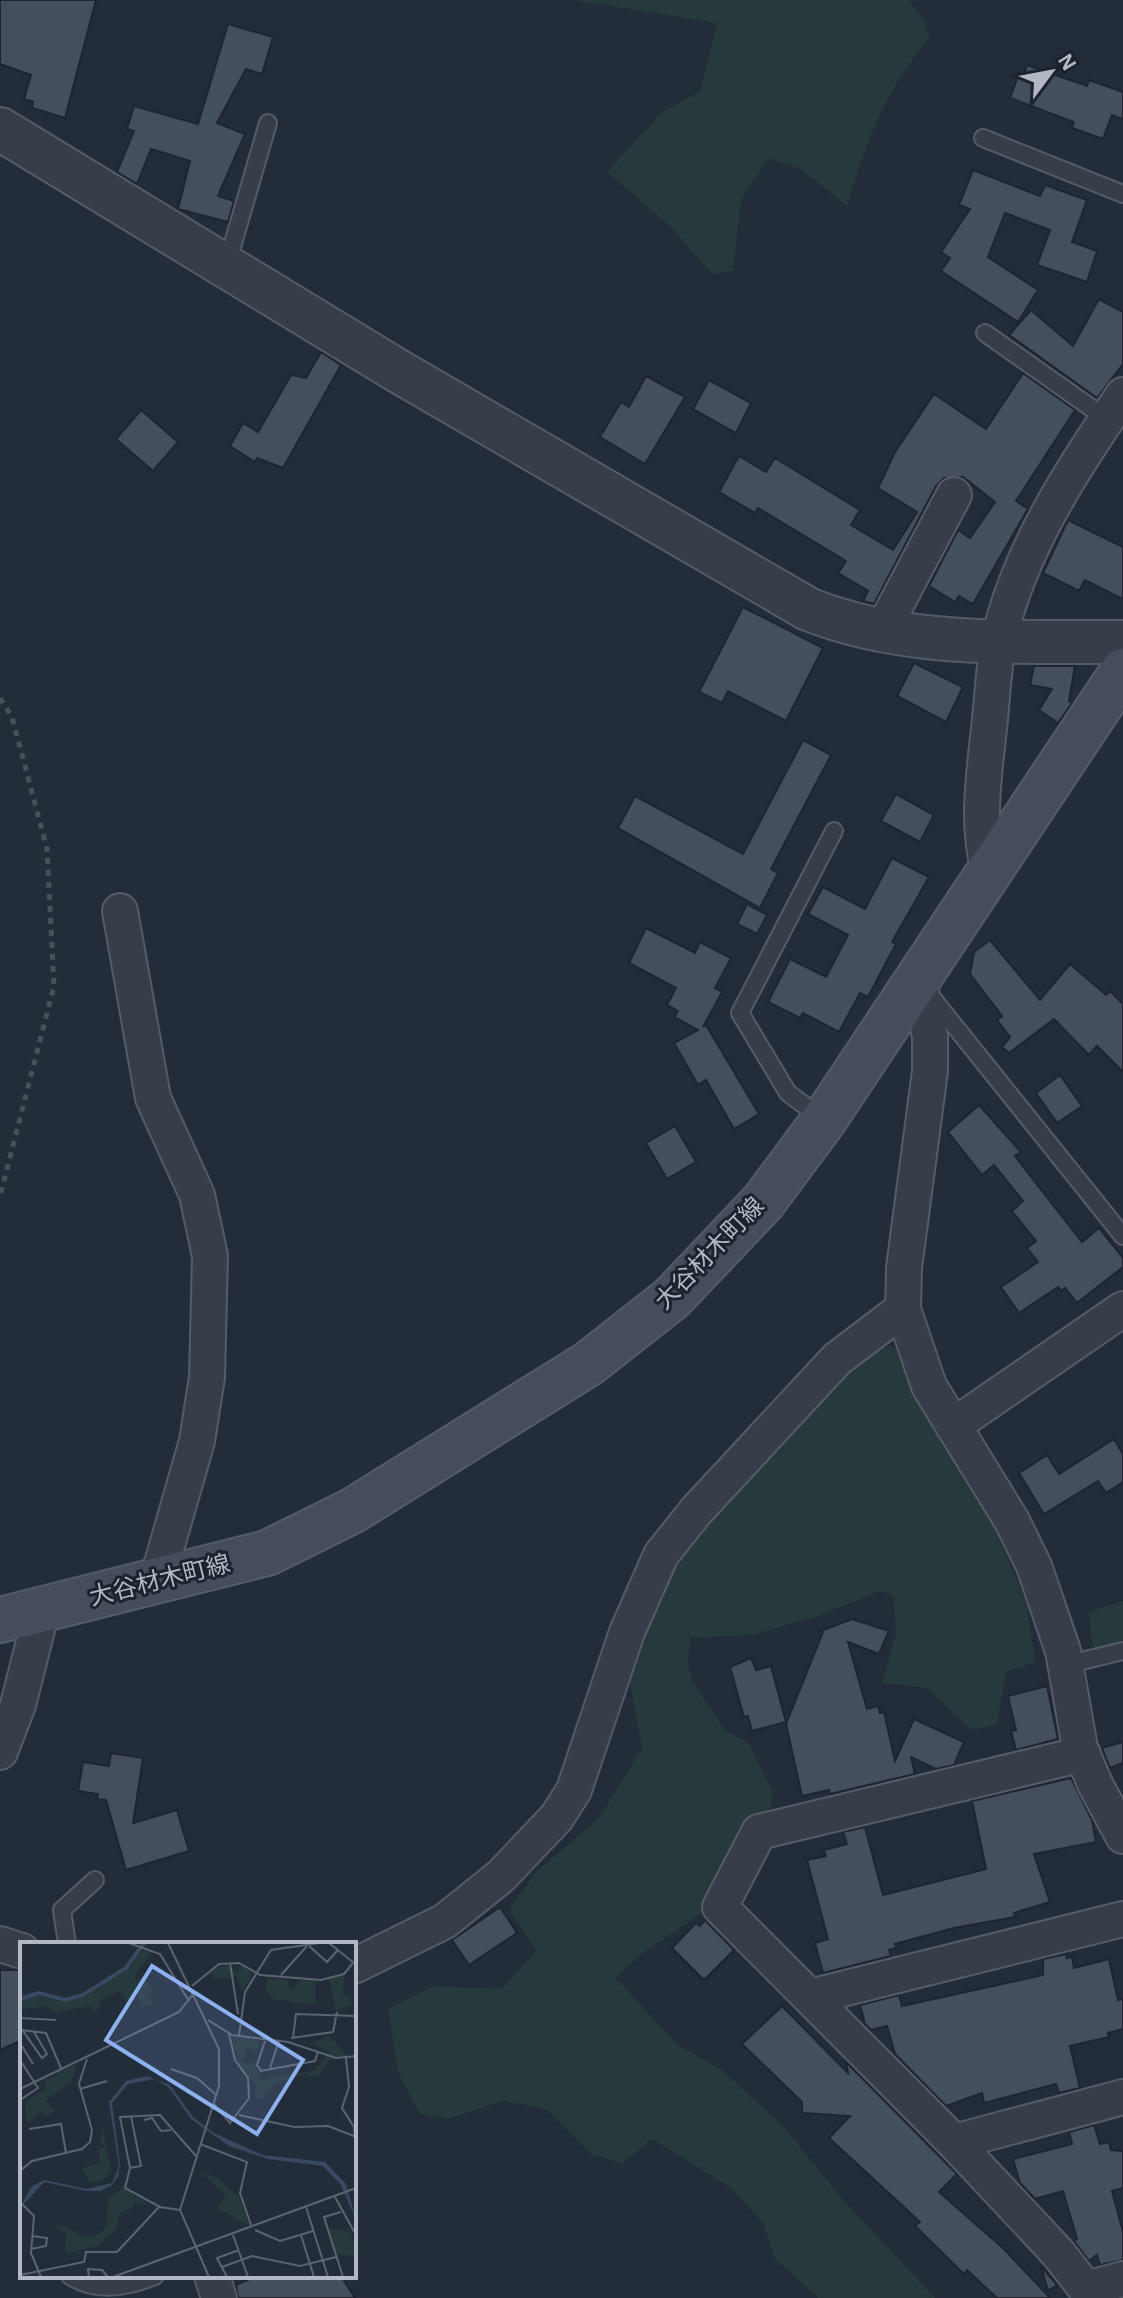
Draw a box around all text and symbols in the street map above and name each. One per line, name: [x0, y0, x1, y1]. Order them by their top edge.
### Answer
north arrow: [1011, 32, 1091, 112]
text: N: [1054, 50, 1080, 74]
street label: 大谷材木町線: [650, 1192, 769, 1314]
street label: 大谷材木町線: [87, 1550, 233, 1610]
inset map: [20, 1942, 356, 2278]

